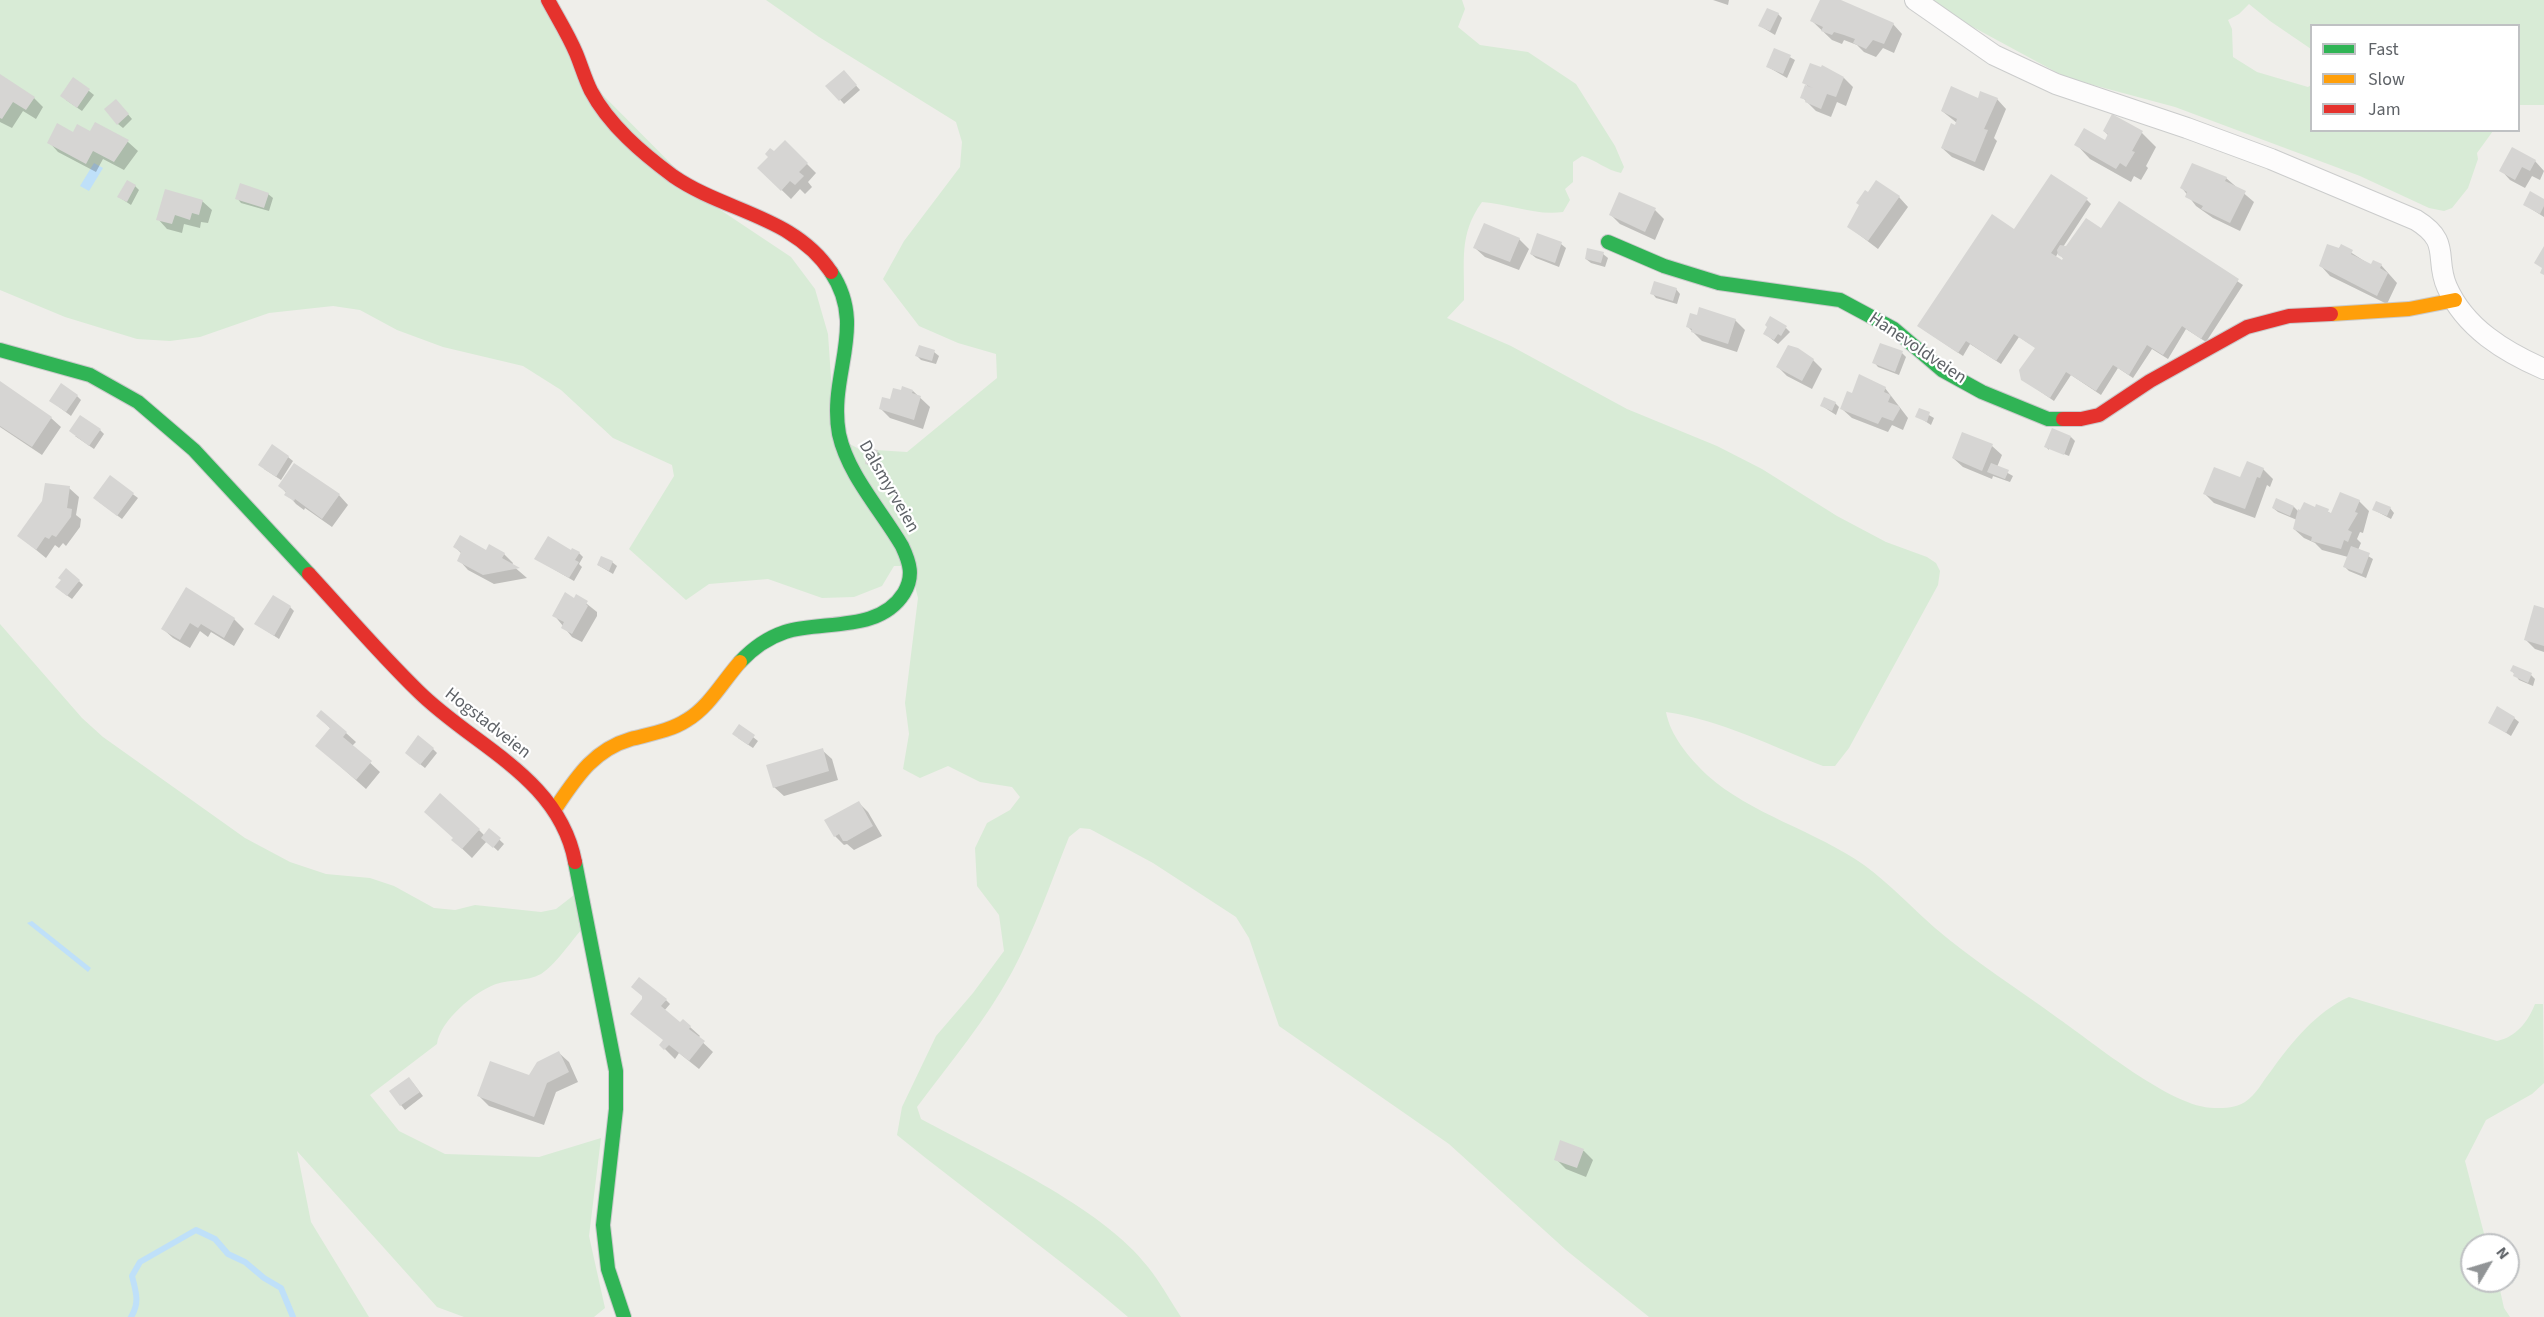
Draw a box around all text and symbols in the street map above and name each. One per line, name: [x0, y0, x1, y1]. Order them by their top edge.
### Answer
legend: [2310, 24, 2520, 132]
text: Fast: [2368, 37, 2399, 62]
text: Slow: [2368, 67, 2405, 92]
text: Jam: [2368, 97, 2401, 122]
street label: Hanevoldveien: [1864, 309, 1970, 389]
street label: Dalsmyrveien: [853, 437, 923, 537]
street label: Hogstadveien: [440, 684, 534, 764]
north arrow: [2460, 1233, 2520, 1293]
text: N: [2491, 1242, 2515, 1264]

